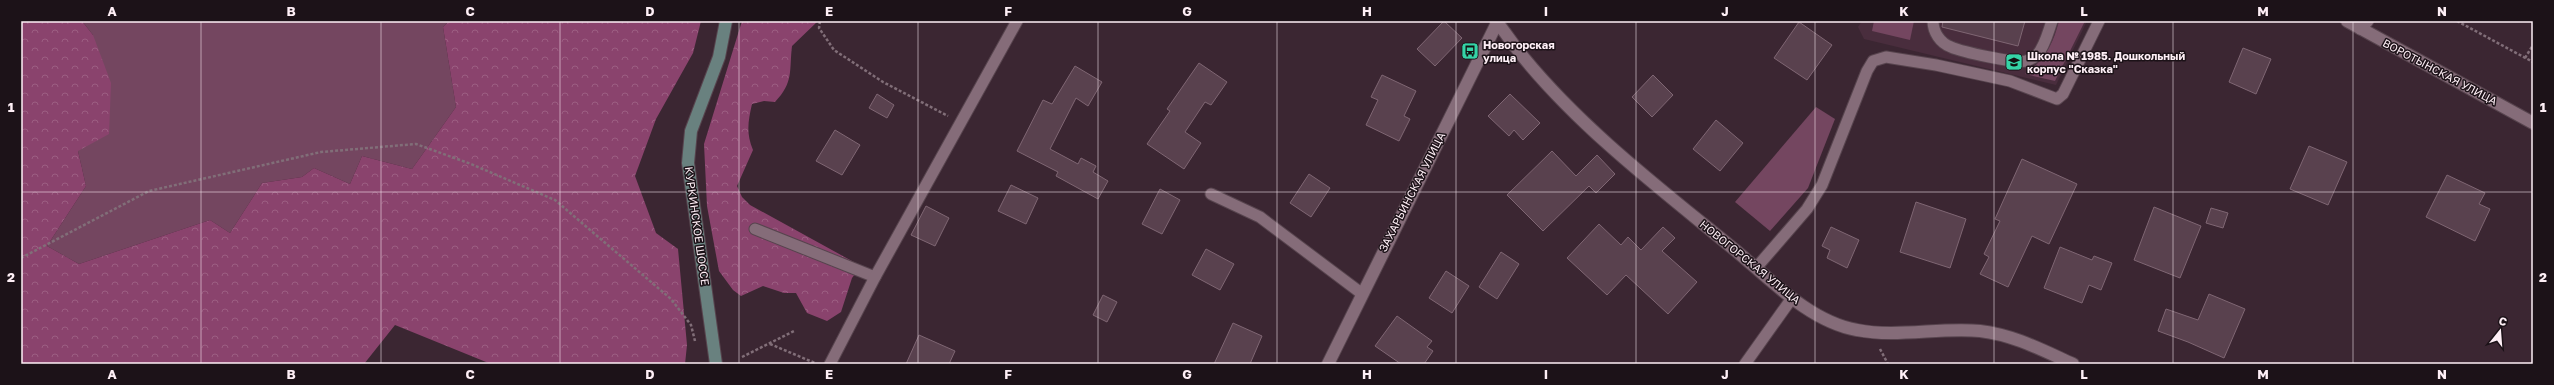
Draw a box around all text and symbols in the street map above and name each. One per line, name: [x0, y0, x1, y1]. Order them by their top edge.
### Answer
text: A: [107, 3, 117, 19]
text: B: [286, 3, 296, 19]
text: C: [465, 3, 475, 19]
text: D: [645, 3, 655, 19]
text: E: [825, 3, 833, 19]
text: F: [1004, 3, 1012, 19]
text: G: [1182, 3, 1192, 19]
text: H: [1362, 3, 1372, 19]
text: I: [1544, 3, 1548, 19]
text: J: [1721, 3, 1729, 19]
text: K: [1899, 3, 1909, 19]
text: L: [2080, 3, 2088, 19]
text: M: [2257, 3, 2269, 19]
text: N: [2437, 3, 2447, 19]
street label: ВОРОТЫНСКАЯ УЛИЦА: [2381, 36, 2500, 108]
place label: Новогорская улица: [1483, 38, 1555, 64]
bus stop icon: Новогорская улица: [1460, 41, 1480, 61]
place label: Школа № 1985. Дошкольный корпус "Сказка": [2027, 49, 2185, 75]
school or university icon: Школа № 1985. Дошкольный корпус "Сказка": [2004, 52, 2024, 72]
text: 1: [8, 99, 15, 115]
text: 1: [2540, 99, 2547, 115]
street label: ЗАХАРЬИНСКАЯ УЛИЦА: [1376, 129, 1448, 254]
street label: КУРКИНСКОЕ ШОССЕ: [683, 166, 712, 286]
street label: НОВОГОРСКАЯ УЛИЦА: [1698, 217, 1804, 306]
text: 2: [7, 269, 15, 285]
text: 2: [2539, 269, 2547, 285]
north arrow: [2480, 311, 2520, 351]
text: С: [2497, 314, 2509, 328]
text: A: [107, 366, 117, 382]
text: B: [286, 366, 296, 382]
text: C: [465, 366, 475, 382]
text: D: [645, 366, 655, 382]
text: E: [825, 366, 833, 382]
text: F: [1004, 366, 1012, 382]
text: G: [1182, 366, 1192, 382]
text: H: [1362, 366, 1372, 382]
text: I: [1544, 366, 1548, 382]
text: J: [1721, 366, 1729, 382]
text: K: [1899, 366, 1909, 382]
text: L: [2080, 366, 2088, 382]
text: M: [2257, 366, 2269, 382]
text: N: [2437, 366, 2447, 382]

